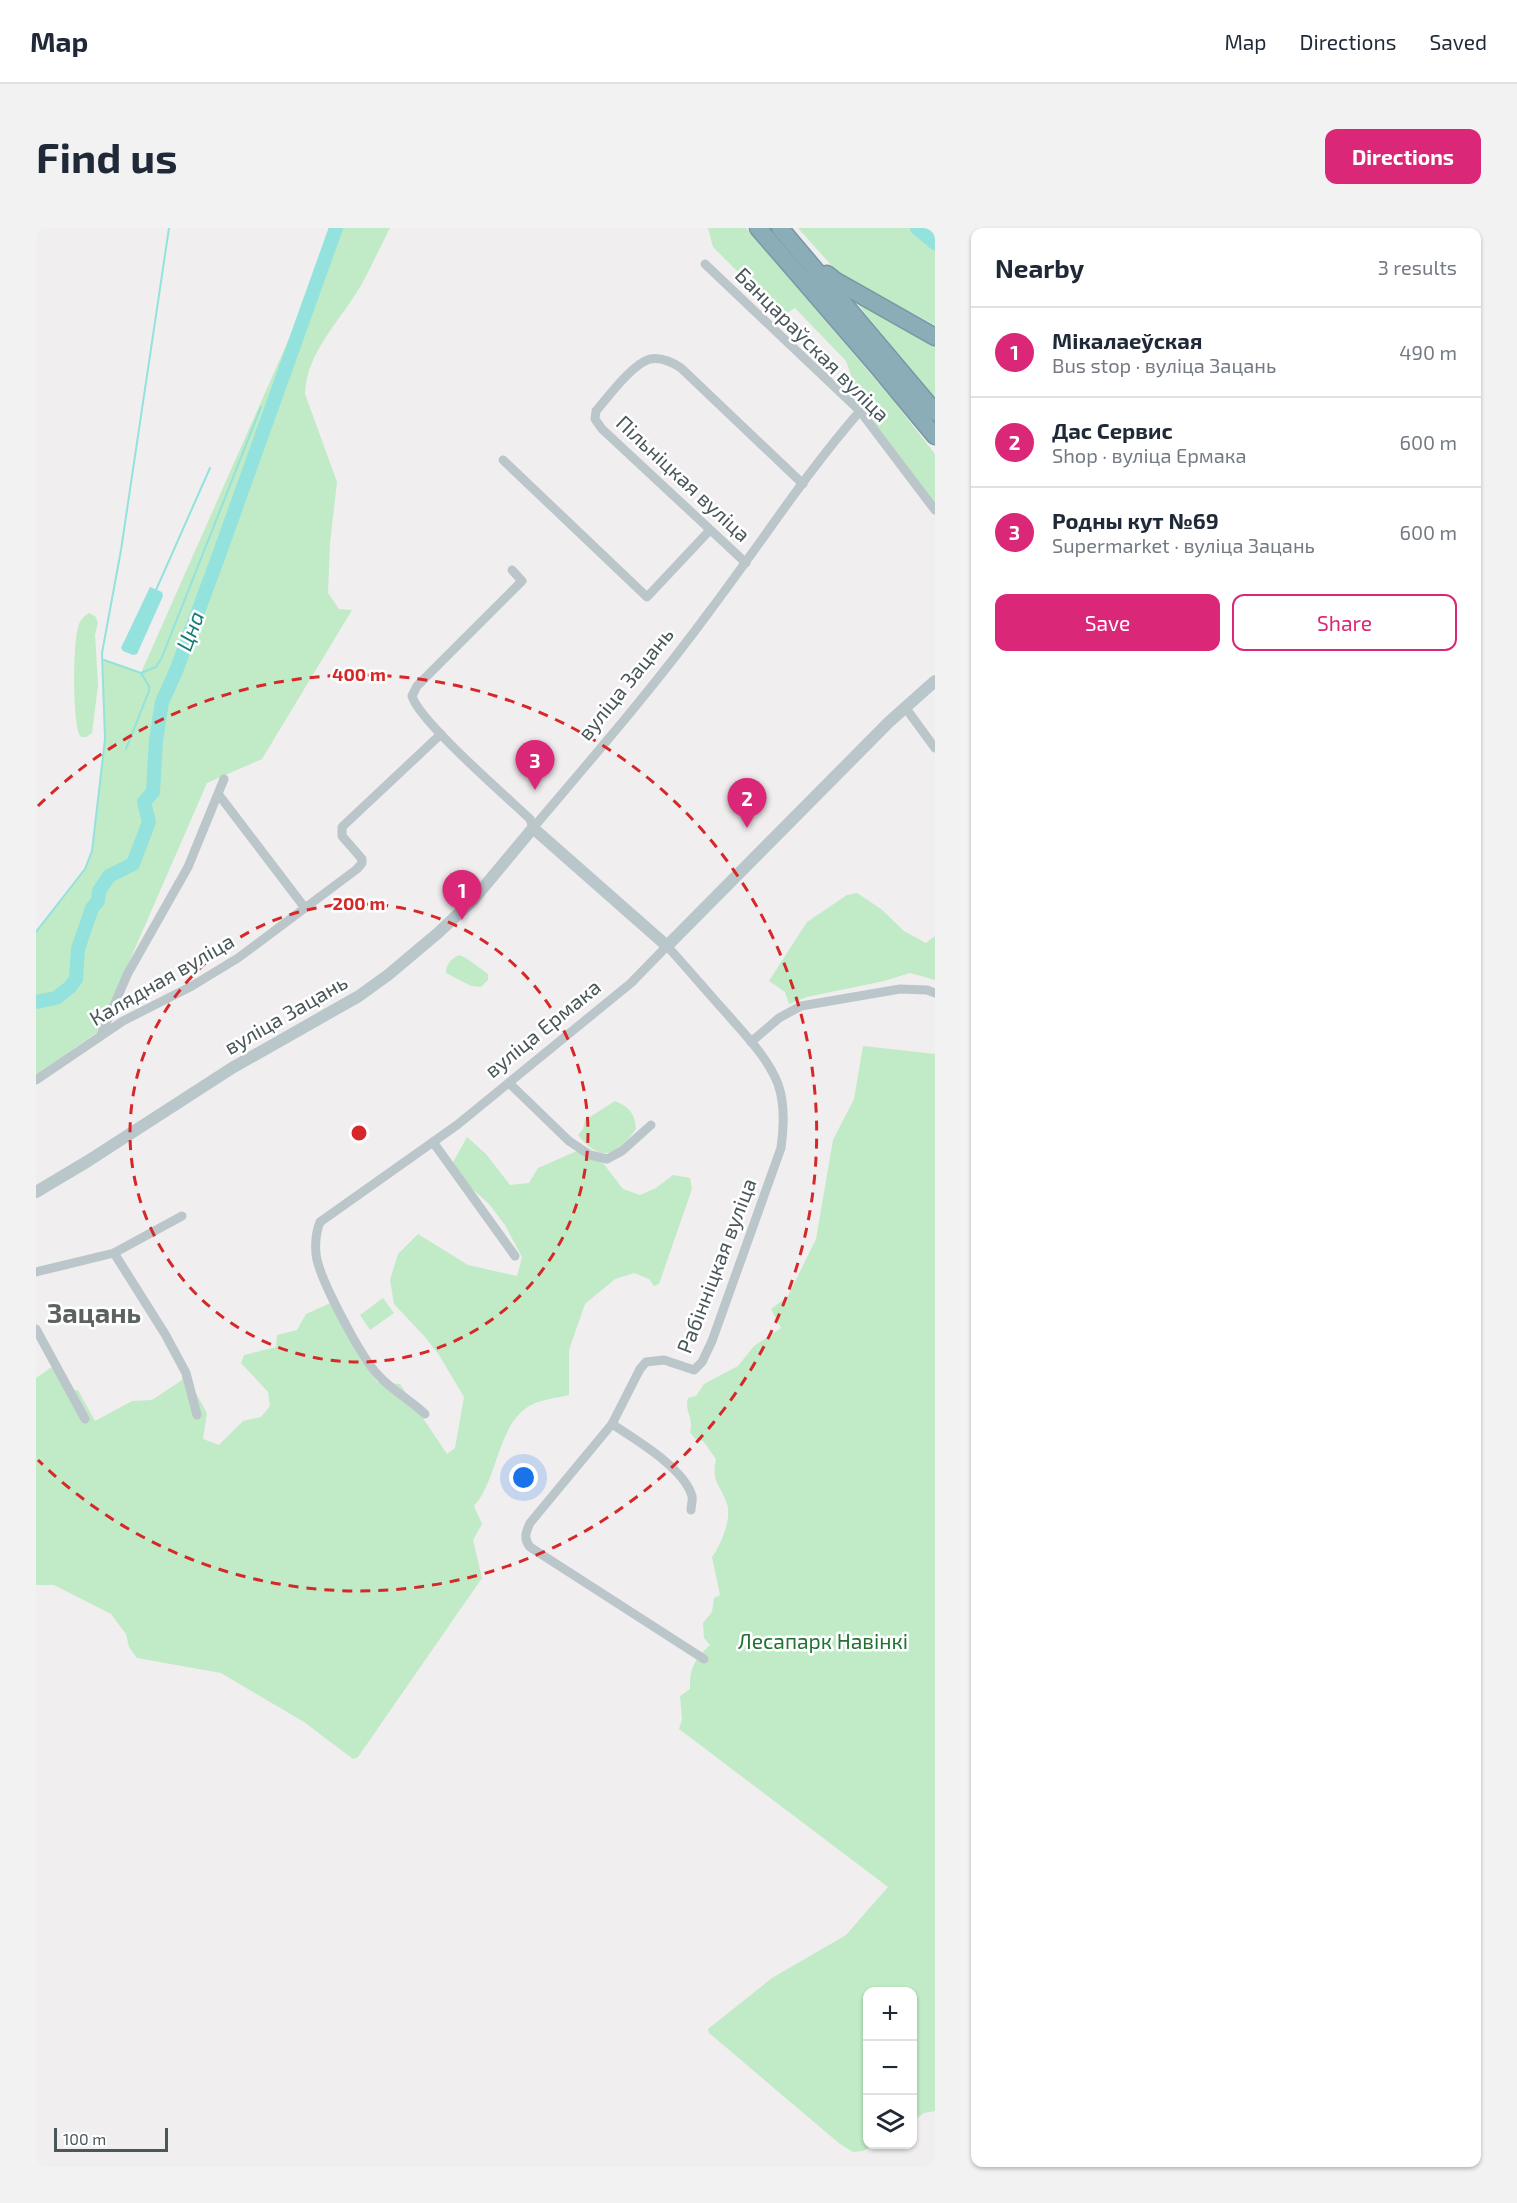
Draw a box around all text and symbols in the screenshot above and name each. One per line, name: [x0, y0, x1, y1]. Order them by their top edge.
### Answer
text: Map: [30, 24, 88, 58]
text: Map: [1224, 29, 1267, 54]
text: Directions: [1300, 29, 1396, 54]
text: Saved: [1429, 29, 1487, 54]
button: Directions: [1325, 129, 1481, 184]
text: Find us: [36, 131, 178, 181]
text: Nearby: [995, 252, 1084, 283]
text: 3 results: [1378, 255, 1457, 279]
street label: Банцараўская вуліца: [730, 262, 895, 427]
text: Мікалаеўская: [1052, 327, 1202, 353]
text: 1: [1010, 340, 1019, 364]
text: 490 m: [1399, 340, 1457, 364]
text: Bus stop · вуліца Зацань: [1052, 353, 1276, 377]
street label: Пільніцкая вуліца: [611, 409, 756, 547]
text: Дас Сервис: [1052, 417, 1173, 443]
text: 2: [1009, 430, 1020, 454]
text: 600 m: [1399, 430, 1457, 454]
text: Shop · вуліца Ермака: [1052, 443, 1247, 467]
text: Родны кут №69: [1052, 507, 1219, 533]
text: 3: [1009, 520, 1020, 544]
text: 600 m: [1399, 520, 1457, 544]
text: Supermarket · вуліца Зацань: [1052, 533, 1315, 557]
button: Save: [995, 594, 1220, 651]
button: Share: [1232, 594, 1457, 651]
water label: Цна: [170, 607, 208, 654]
street label: вуліца Зацань: [572, 622, 679, 745]
text: 400 m: [332, 663, 386, 685]
pin: 3: [516, 740, 554, 790]
pin: 2: [728, 778, 766, 828]
pin: 1: [442, 870, 482, 920]
text: 200 m: [333, 892, 385, 914]
street label: Калядная вуліца: [85, 927, 238, 1031]
street label: вуліца Зацань: [219, 968, 352, 1060]
street label: вуліца Ермака: [479, 973, 606, 1083]
centre of rings: [349, 1123, 369, 1143]
street label: Рабінніцкая вуліца: [671, 1174, 761, 1357]
district label: Зацань: [47, 1296, 141, 1328]
your location: [509, 1463, 538, 1492]
park label: Лесапарк Навінкі: [738, 1628, 908, 1653]
map controls: [863, 1987, 917, 2149]
button: +: [863, 1987, 917, 2041]
button: −: [863, 2041, 917, 2095]
button: layers: [863, 2095, 917, 2149]
scale bar: [54, 2125, 168, 2152]
text: 100 m: [63, 2129, 106, 2148]

